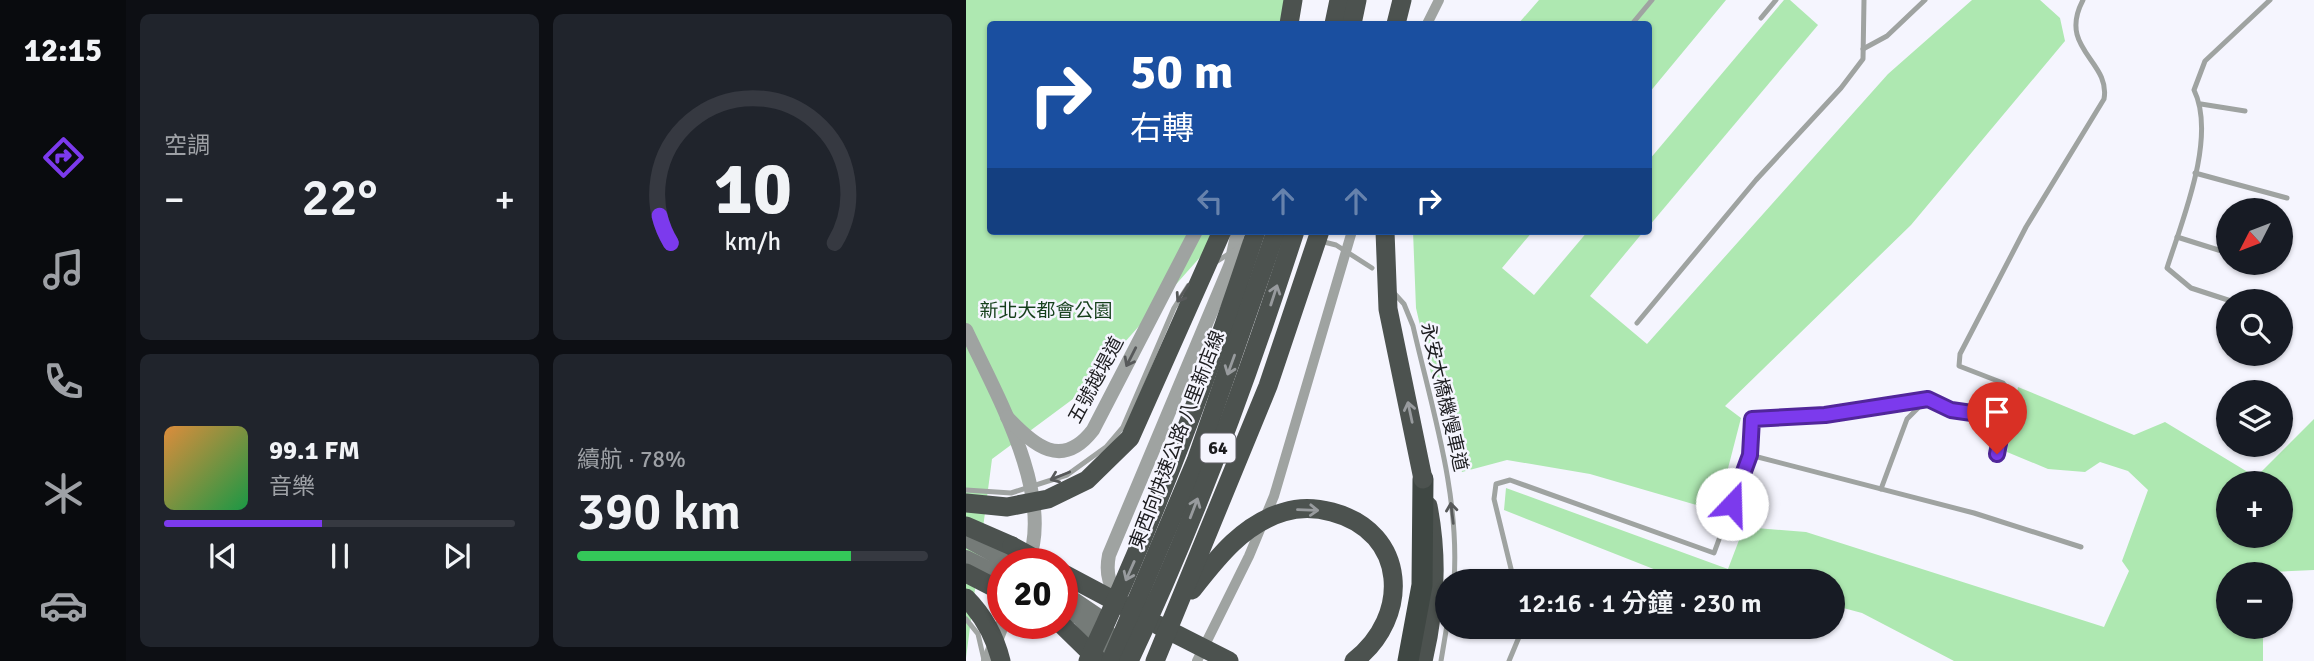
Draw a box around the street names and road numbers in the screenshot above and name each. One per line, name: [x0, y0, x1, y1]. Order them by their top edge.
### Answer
street label: 永安大橋機慢車道: [1415, 320, 1473, 474]
street label: 東西向快速公路 八里新店線: [1124, 327, 1230, 553]
street label: 五號越堤道: [1063, 332, 1129, 428]
road number: 64: [1200, 434, 1236, 462]

